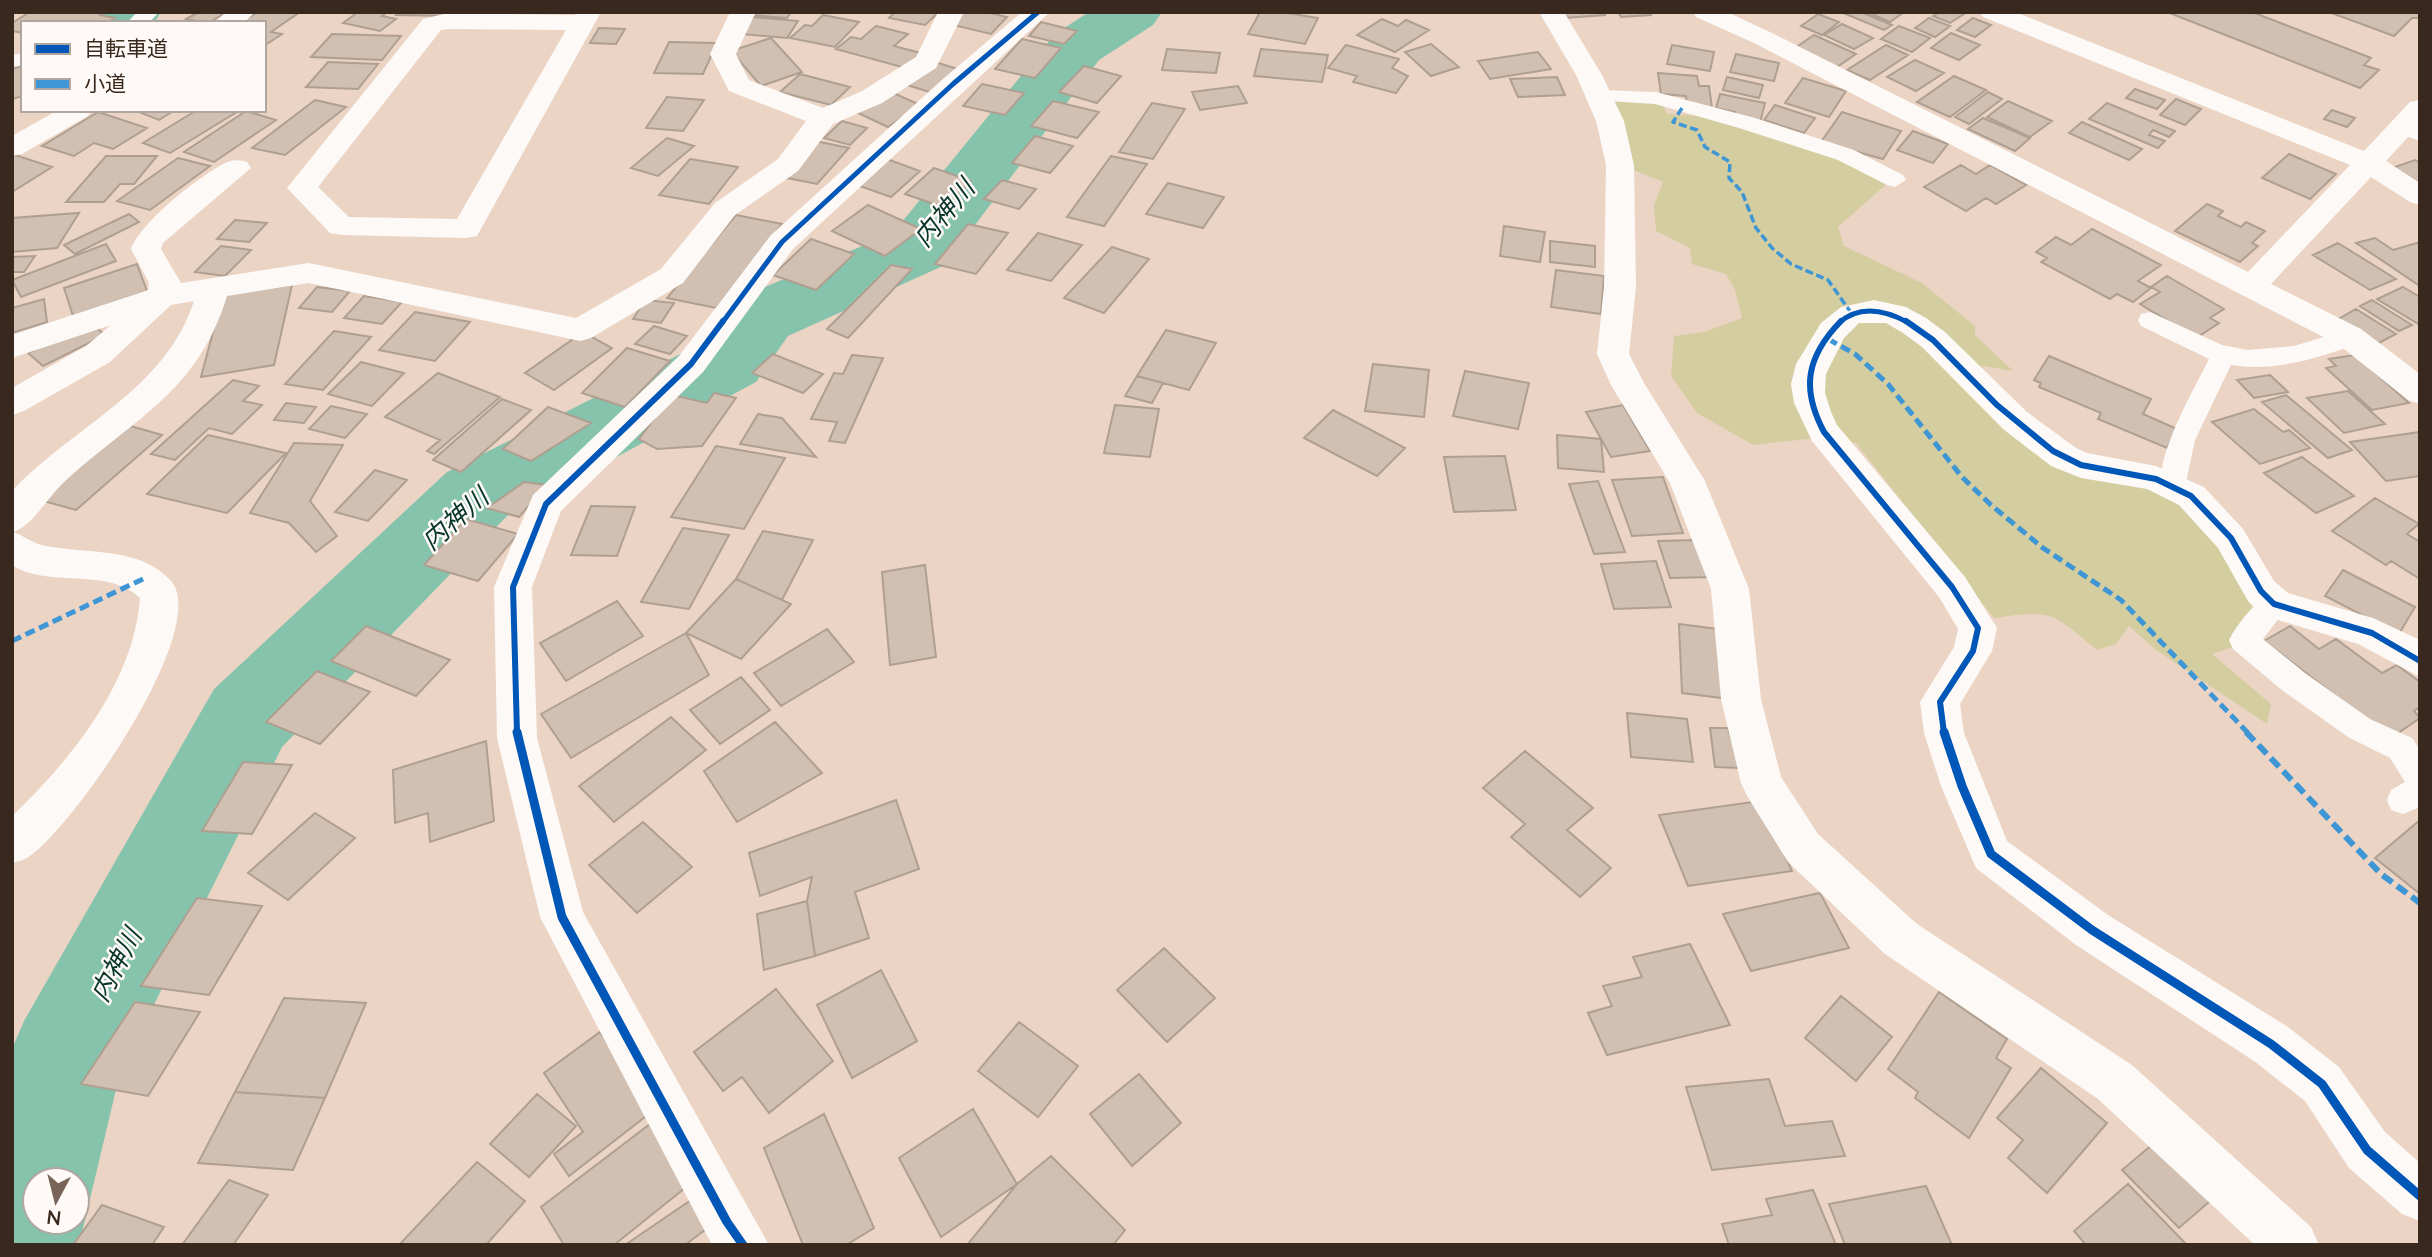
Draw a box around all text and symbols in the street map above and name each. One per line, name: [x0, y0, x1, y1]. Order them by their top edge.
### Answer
legend: [21, 21, 266, 112]
text: 自転車道: [84, 35, 168, 60]
text: 小道: [84, 70, 126, 95]
water label: 内神川: [906, 170, 982, 253]
water label: 内神川: [414, 479, 497, 556]
water label: 内神川: [83, 920, 149, 1006]
north arrow: [21, 1166, 91, 1236]
text: N: [45, 1206, 63, 1231]

